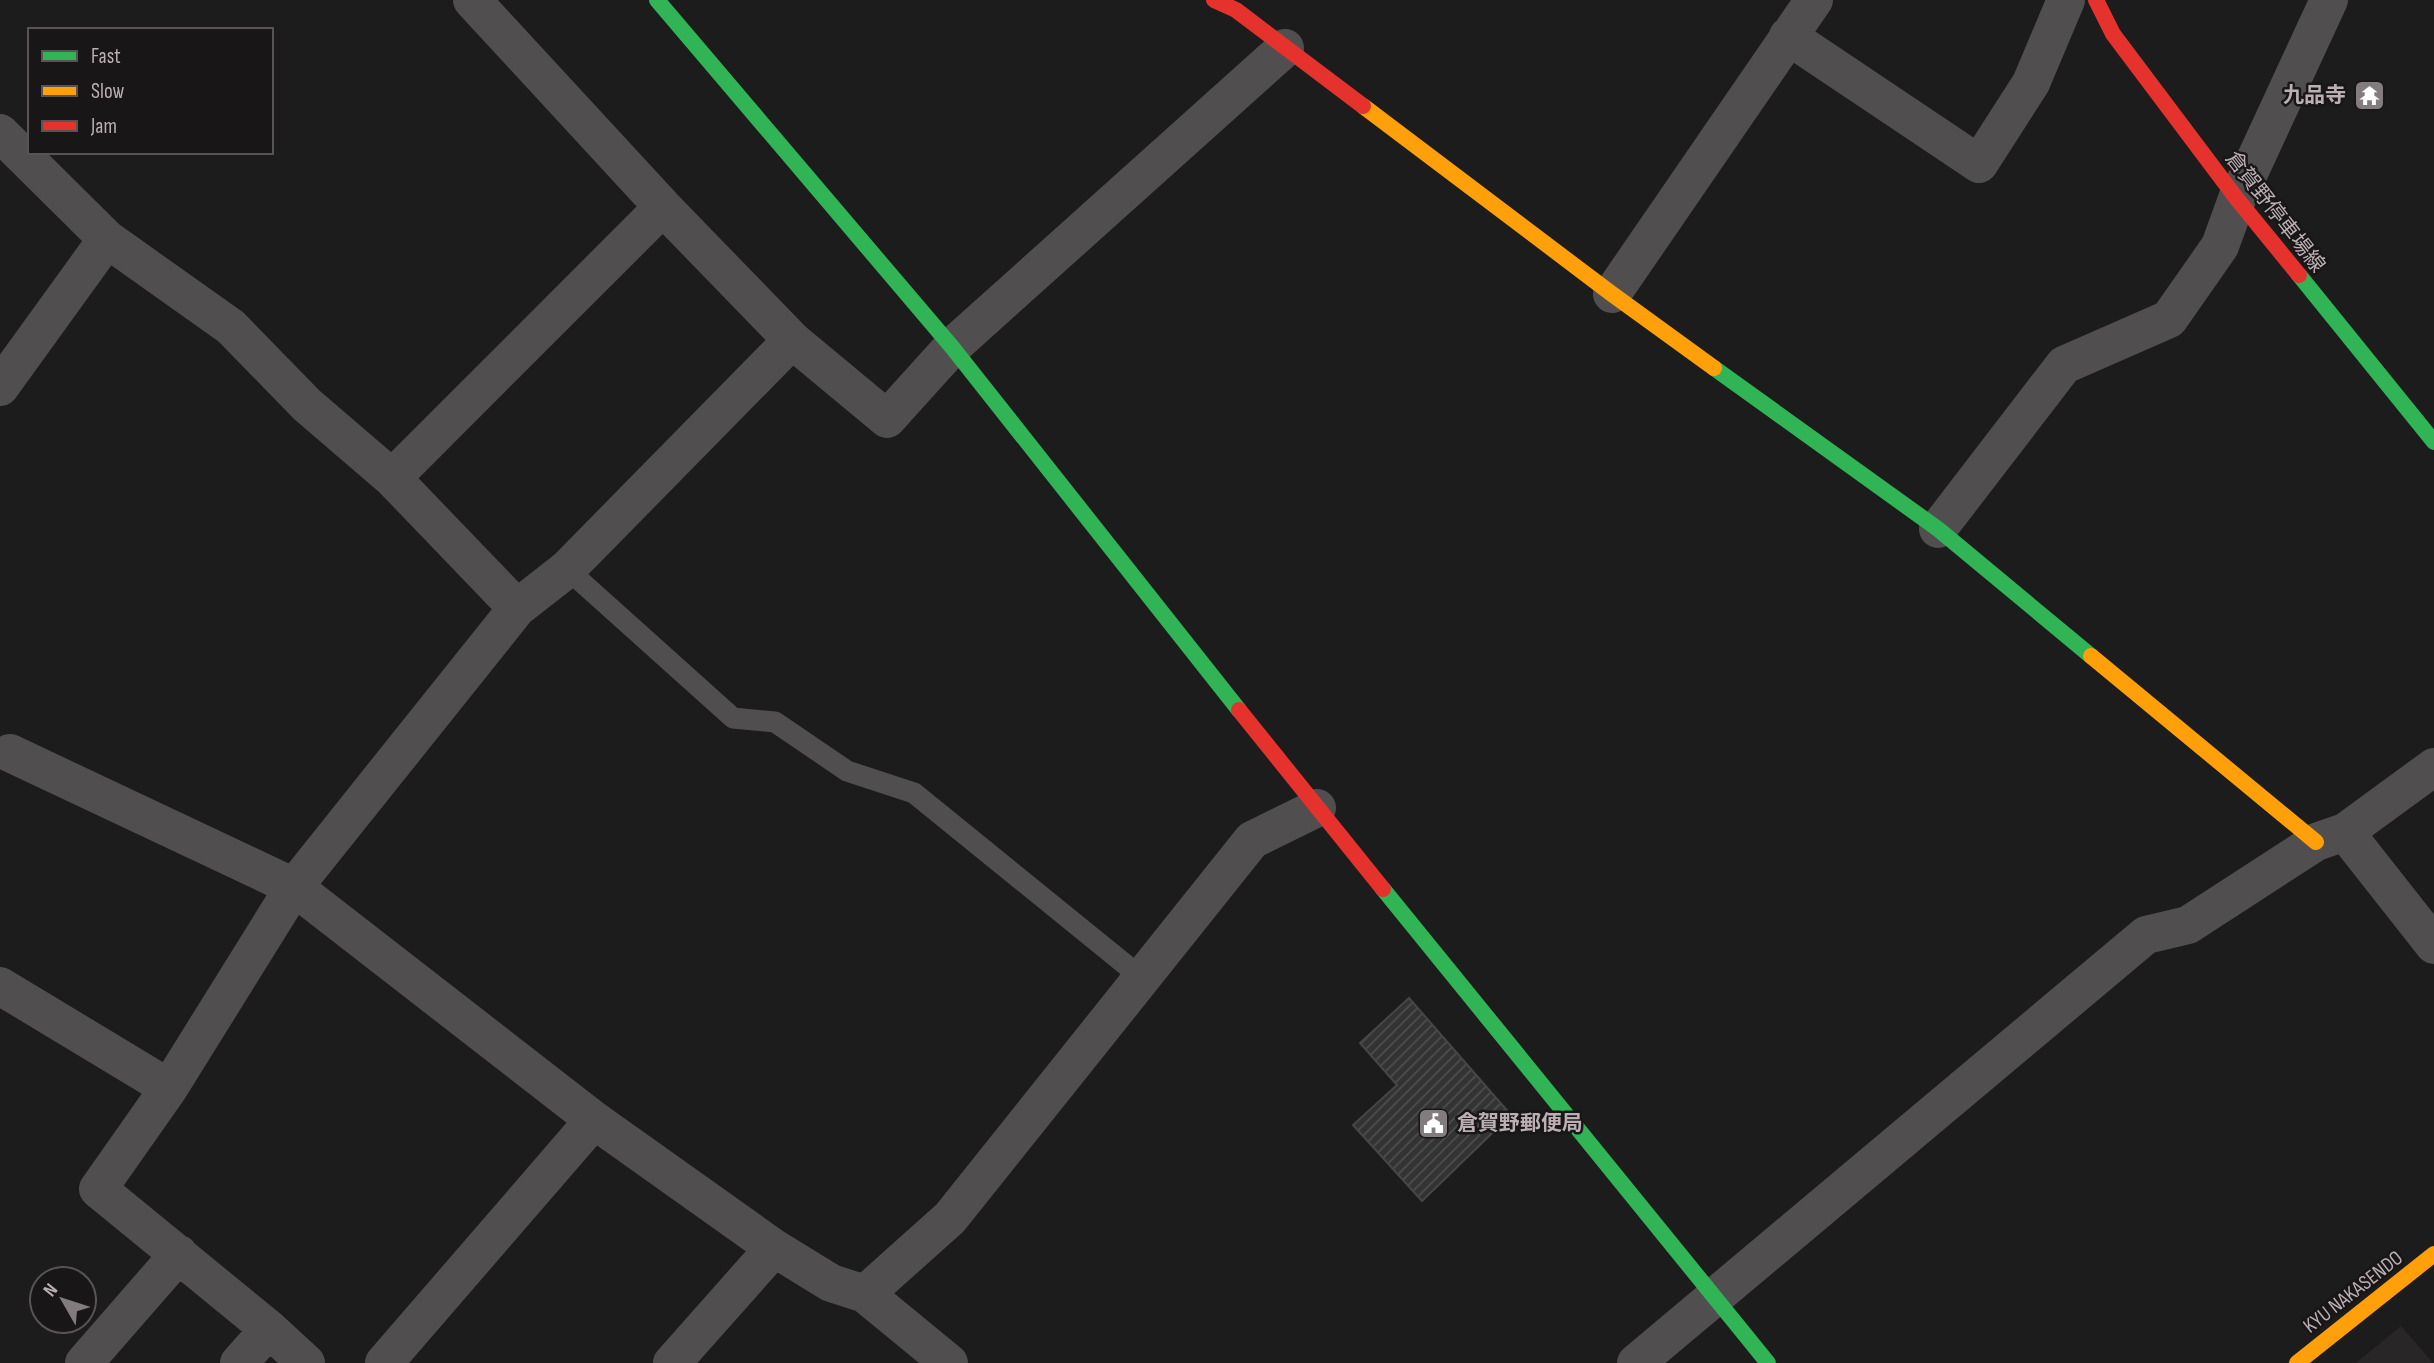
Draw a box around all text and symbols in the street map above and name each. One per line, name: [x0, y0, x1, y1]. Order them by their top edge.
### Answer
legend: [28, 28, 273, 154]
text: Fast: [91, 44, 121, 69]
temple icon: 九品寺: [2352, 78, 2386, 112]
text: Slow: [91, 79, 125, 104]
place label: 九品寺: [2283, 83, 2346, 108]
text: Jam: [90, 114, 117, 139]
street label: 倉賀野停車場線: [2220, 146, 2330, 278]
public building icon: 倉賀野郵便局: [1417, 1106, 1451, 1140]
place label: 倉賀野郵便局: [1457, 1111, 1583, 1136]
street label: KYU NAKASENDO: [2298, 1245, 2408, 1339]
north arrow: [28, 1265, 98, 1335]
text: N: [39, 1279, 63, 1301]

